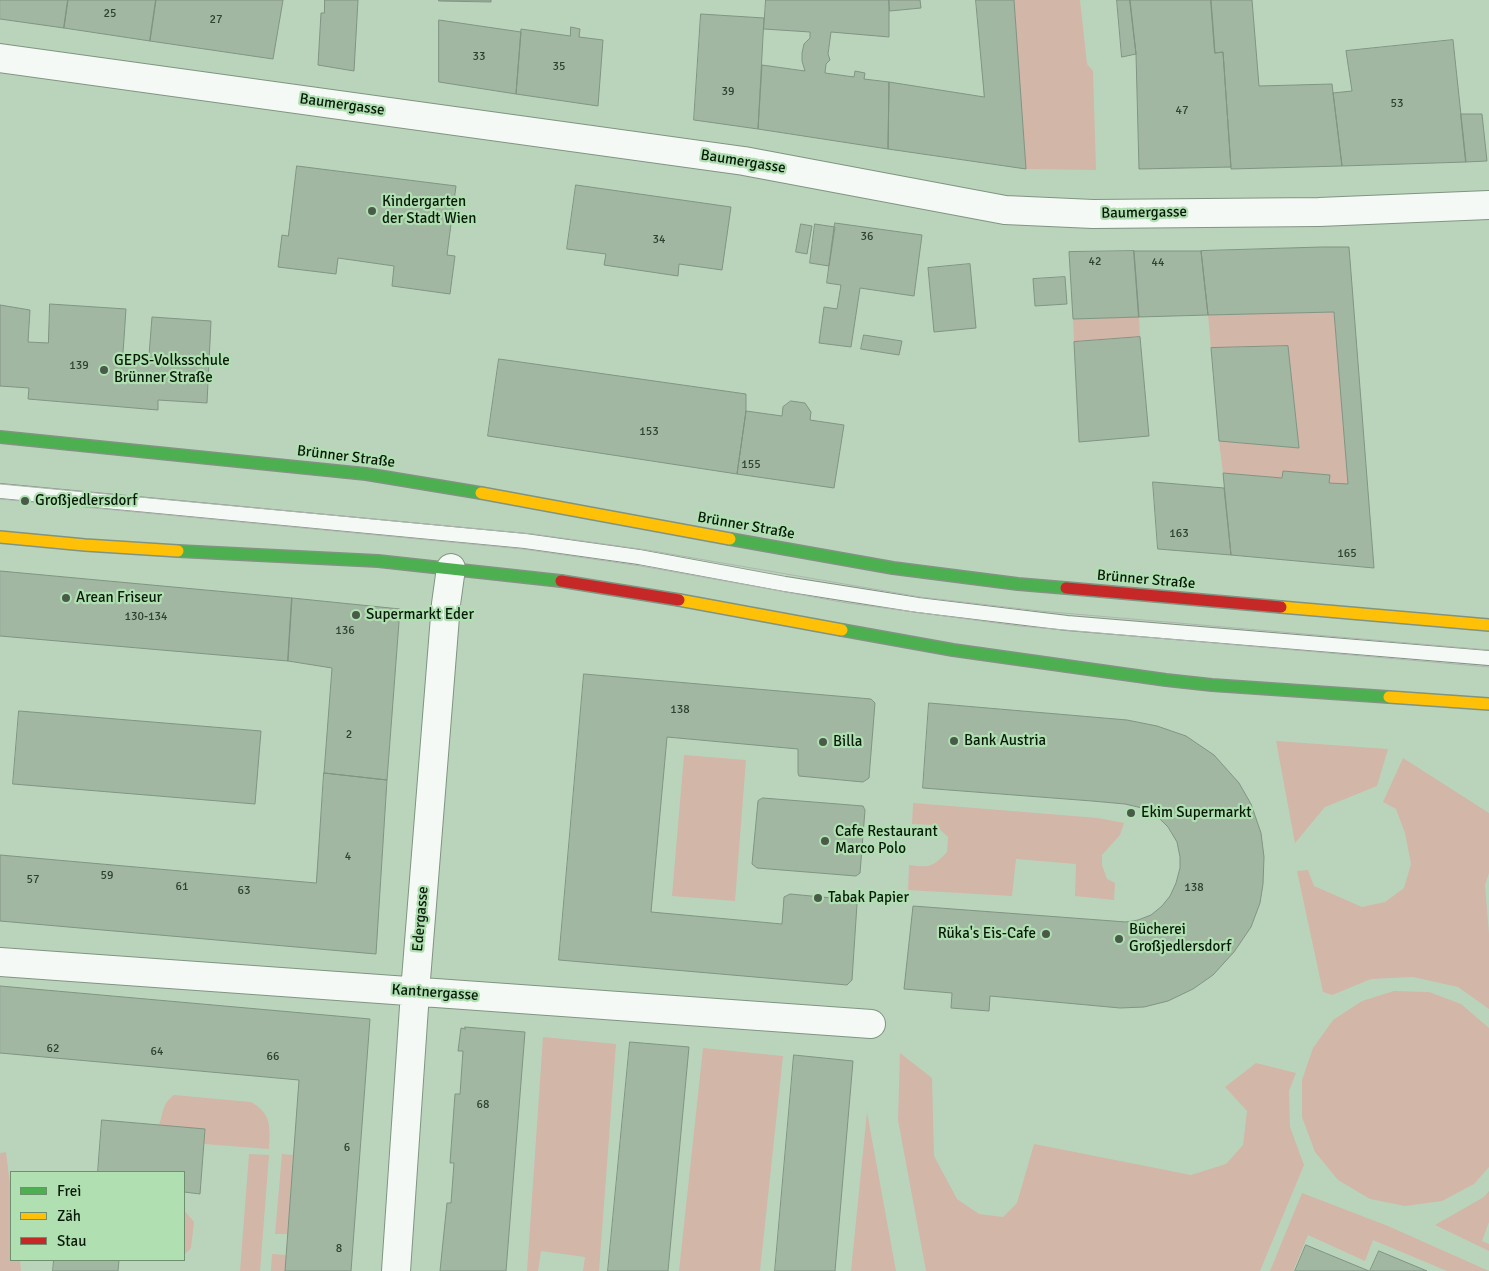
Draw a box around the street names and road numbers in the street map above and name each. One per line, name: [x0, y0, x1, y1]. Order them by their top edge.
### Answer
street label: Baumergasse: [298, 90, 386, 120]
street label: Baumergasse: [699, 146, 787, 178]
street label: Baumergasse: [1101, 203, 1187, 223]
street label: Brünner Straße: [296, 442, 396, 472]
street label: Brünner Straße: [696, 509, 796, 543]
street label: Brünner Straße: [1096, 567, 1196, 593]
street label: Edergasse: [409, 886, 433, 952]
street label: Kantnergasse: [391, 981, 479, 1005]

